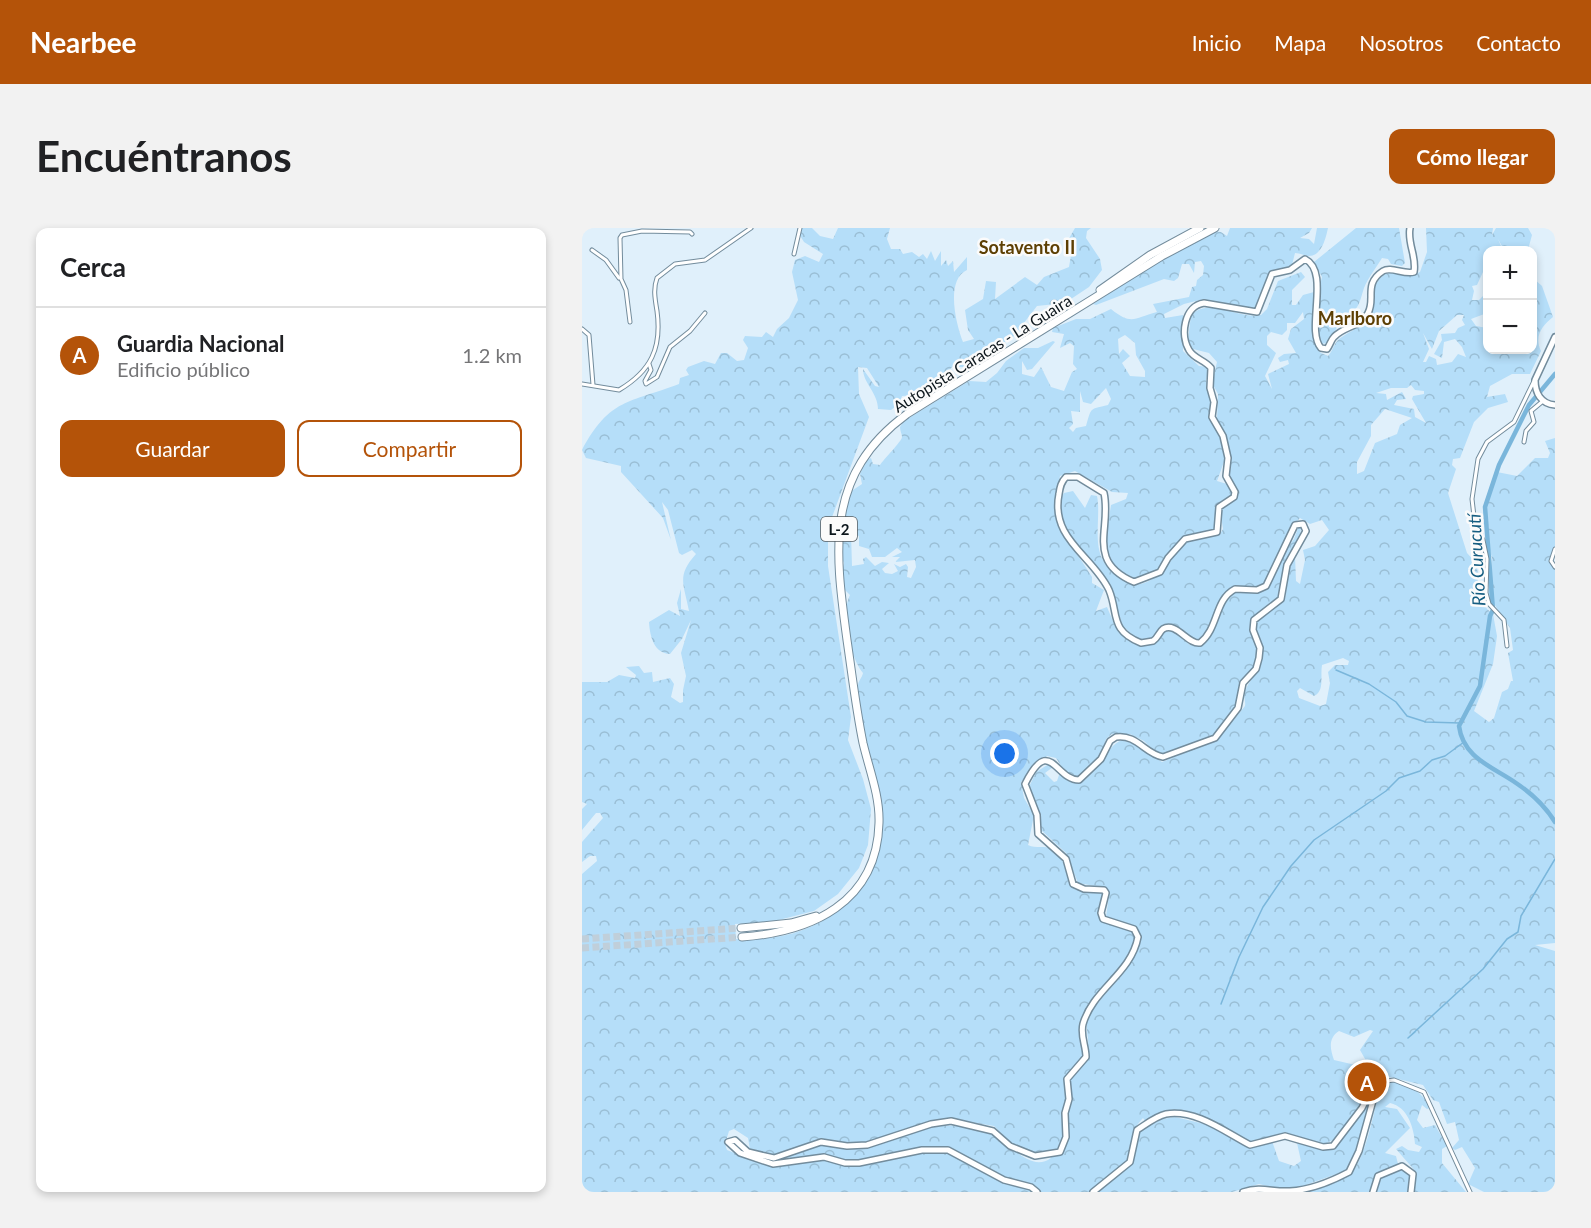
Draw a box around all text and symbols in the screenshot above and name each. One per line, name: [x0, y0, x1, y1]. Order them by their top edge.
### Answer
text: Nearbee: [30, 25, 137, 59]
text: Inicio: [1192, 30, 1241, 55]
text: Mapa: [1274, 30, 1326, 55]
text: Nosotros: [1359, 30, 1443, 55]
text: Contacto: [1476, 30, 1561, 55]
button: Cómo llegar: [1389, 129, 1555, 184]
text: Encuéntranos: [36, 131, 292, 181]
district label: Sotavento II: [979, 236, 1075, 258]
map controls: [1483, 246, 1537, 354]
button: +: [1483, 246, 1537, 300]
text: Cerca: [60, 251, 126, 283]
street label: Autopista Caracas - La Guaira: [889, 290, 1075, 416]
button: −: [1483, 300, 1537, 354]
district label: Marlboro: [1318, 307, 1392, 329]
text: Guardia Nacional: [117, 330, 285, 357]
text: A: [73, 343, 86, 367]
text: 1.2 km: [462, 343, 522, 367]
text: Edificio público: [117, 357, 250, 381]
button: Guardar: [60, 420, 285, 477]
button: Compartir: [297, 420, 522, 477]
water label: Río Curucutí: [1463, 512, 1489, 607]
road number: L-2: [821, 517, 857, 541]
your location: [990, 739, 1019, 768]
pin: A: [1348, 1060, 1386, 1104]

